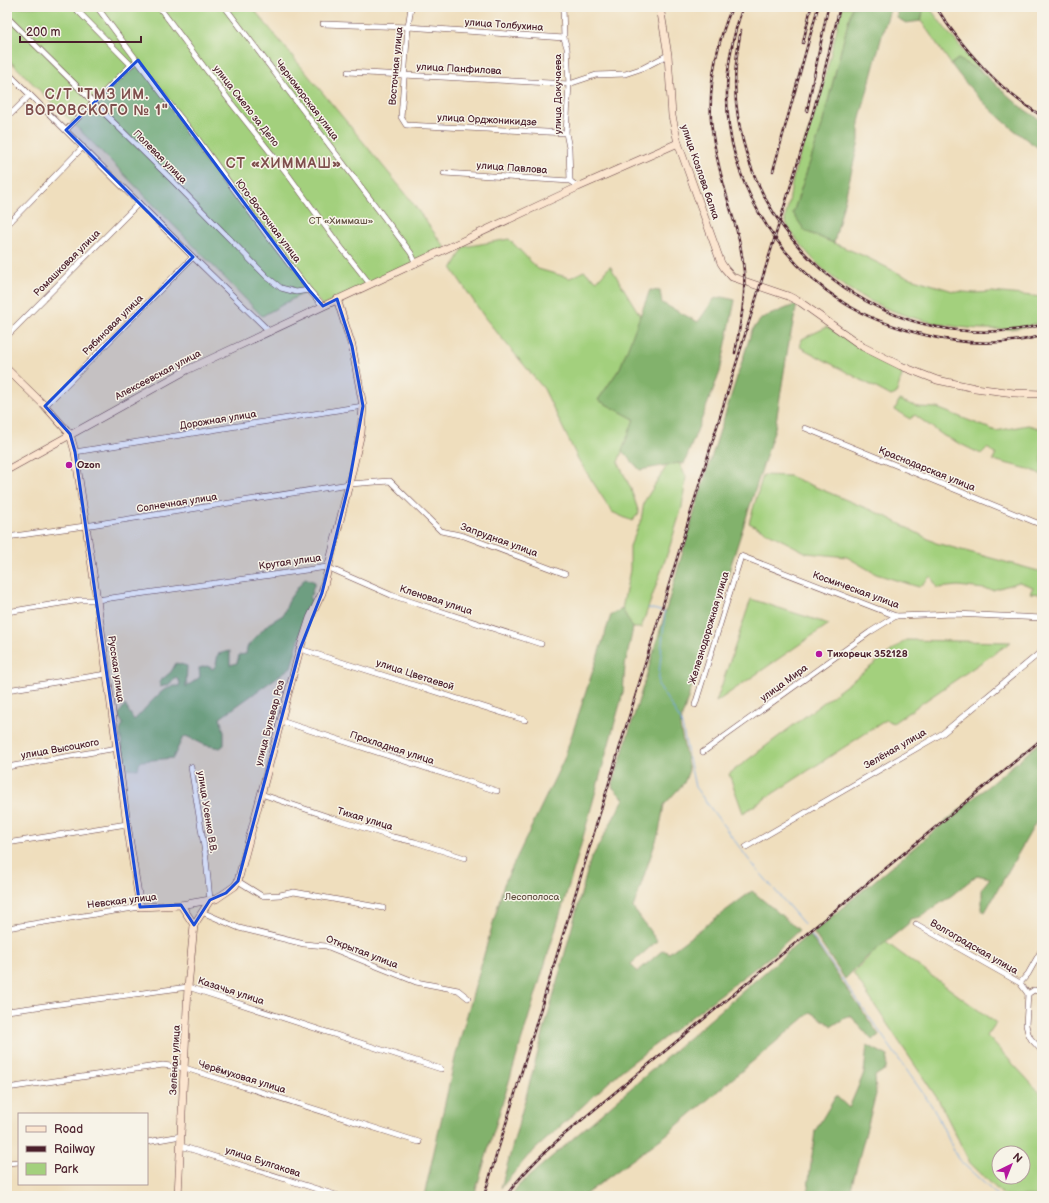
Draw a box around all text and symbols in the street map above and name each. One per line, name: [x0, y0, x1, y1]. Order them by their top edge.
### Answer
street label: улица Толбухина: [464, 16, 544, 34]
scale bar: [20, 18, 141, 44]
text: 200 m: [26, 25, 60, 40]
street label: Восточная улица: [387, 26, 405, 106]
street label: улица Докучаева: [552, 54, 564, 134]
street label: Черноморская улица: [273, 57, 341, 143]
street label: улица Панфилова: [416, 61, 502, 77]
street label: улица Смело за Дело: [211, 63, 281, 149]
district label: С/Т "ТМЗ ИМ. ВОРОВСКОГО № 1": [25, 86, 169, 119]
street label: улица Орджоникидзе: [437, 111, 537, 129]
street label: улица Козлова балка: [678, 123, 722, 221]
street label: Полевая улица: [131, 128, 189, 186]
district label: СТ «ХИММАШ»: [226, 155, 342, 172]
street label: улица Павлова: [476, 160, 548, 176]
street label: Юго-Восточная улица: [233, 177, 303, 265]
park label: СТ «Химмаш»: [309, 215, 374, 227]
street label: Ромашковая улица: [31, 227, 103, 299]
street label: Рябиновая улица: [80, 292, 146, 358]
street label: Алексеевская улица: [112, 347, 203, 403]
street label: Дорожная улица: [179, 408, 257, 432]
street label: Краснодарская улица: [877, 444, 977, 494]
place label: Ozon: [77, 459, 101, 471]
marker: Ozon: [64, 460, 74, 470]
street label: Солнечная улица: [136, 491, 218, 515]
street label: Запрудная улица: [459, 520, 539, 560]
street label: Крутая улица: [258, 552, 322, 572]
street label: Космическая улица: [811, 569, 901, 611]
street label: Железнодорожная улица: [686, 570, 732, 686]
street label: Кленовая улица: [398, 583, 474, 617]
street label: Русская улица: [105, 635, 127, 703]
place label: Тихорецк 352128: [827, 648, 908, 660]
marker: Тихорецк 352128: [814, 649, 824, 659]
street label: улица Цветаевой: [375, 657, 456, 693]
street label: улица Мира: [758, 662, 810, 704]
street label: улица Бульвар Роз: [253, 679, 287, 767]
street label: Зелёная улица: [862, 726, 928, 772]
street label: Прохладная улица: [348, 729, 436, 767]
street label: улица Высоцкого: [20, 736, 100, 762]
street label: улица Усенко В.В.: [195, 770, 219, 854]
street label: Тихая улица: [336, 805, 394, 833]
street label: Невская улица: [86, 891, 158, 911]
park label: Лесополоса: [504, 891, 559, 903]
street label: Волгоградская улица: [928, 917, 1020, 977]
street label: Открытая улица: [324, 933, 400, 971]
street label: Казачья улица: [196, 975, 266, 1007]
street label: Зелёная улица: [167, 1025, 183, 1095]
street label: Черёмуховая улица: [197, 1058, 287, 1096]
legend: [18, 1113, 148, 1185]
text: Road: [54, 1122, 83, 1137]
text: Railway: [54, 1142, 96, 1157]
street label: улица Булгакова: [224, 1144, 302, 1180]
north arrow: [991, 1145, 1031, 1185]
text: N: [1010, 1150, 1025, 1166]
text: Park: [54, 1162, 78, 1177]

